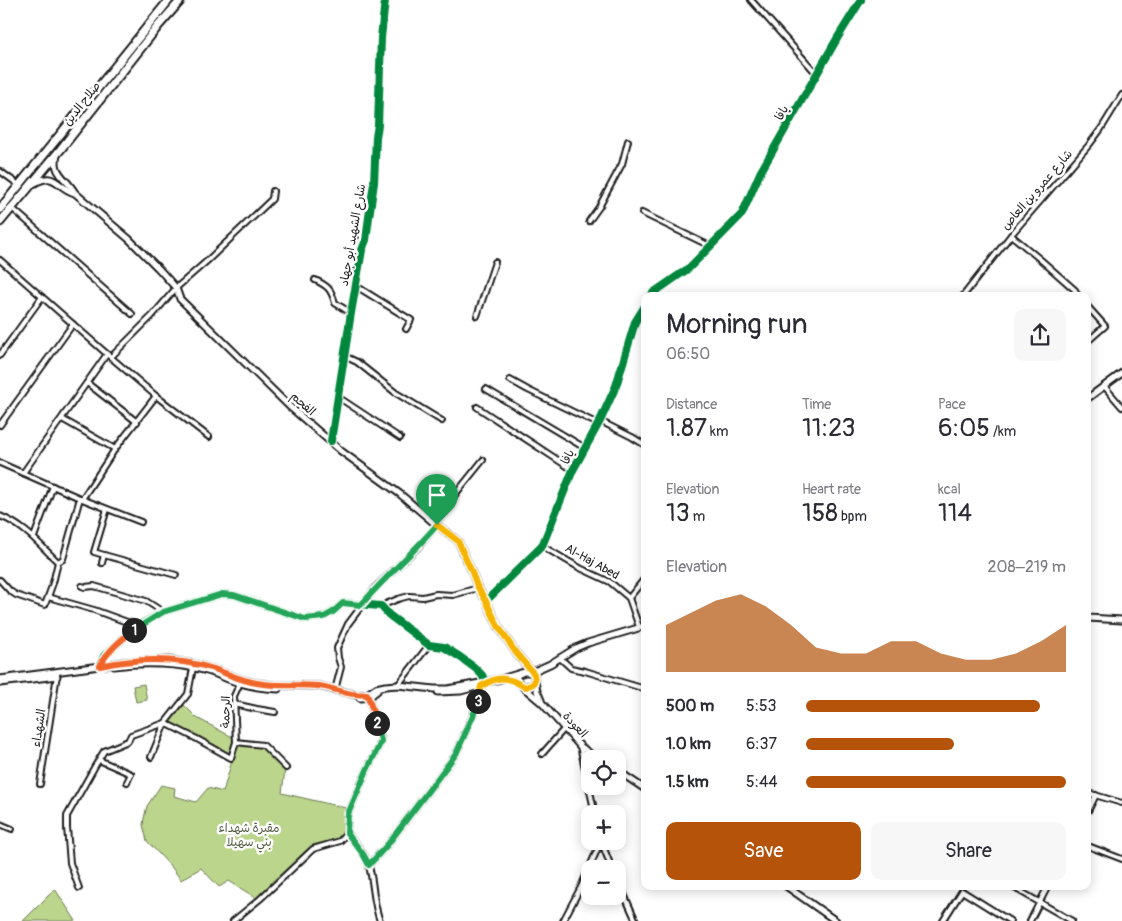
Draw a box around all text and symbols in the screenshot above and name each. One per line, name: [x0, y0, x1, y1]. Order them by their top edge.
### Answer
street label: صلاح الدين: [60, 79, 105, 130]
street label: يافا: [772, 103, 792, 123]
street label: شارع عمرو بن العاص: [998, 147, 1077, 234]
street label: شارع الشهيد أبو جهاد: [337, 183, 370, 287]
text: Morning run: [666, 307, 808, 342]
button: share: [1014, 309, 1066, 361]
text: 06:50: [666, 344, 710, 364]
street label: الفجم: [287, 389, 319, 420]
text: Distance: [666, 396, 717, 413]
text: Time: [802, 396, 831, 413]
text: Pace: [938, 396, 966, 413]
text: 1.87: [666, 413, 707, 444]
text: 11:23: [802, 413, 855, 444]
text: 6:05: [938, 413, 990, 444]
text: km: [707, 423, 728, 440]
text: /km: [990, 423, 1016, 440]
street label: يافا: [558, 447, 578, 467]
pin: [416, 474, 458, 525]
icon: arrive: [423, 481, 451, 509]
text: Elevation: [666, 481, 719, 498]
text: Heart rate: [802, 481, 861, 498]
text: kcal: [938, 481, 961, 498]
text: 13: [666, 498, 690, 529]
text: 158: [802, 498, 838, 529]
text: 114: [938, 498, 972, 529]
text: m: [690, 508, 705, 525]
text: bpm: [838, 508, 867, 525]
street label: Al-Haj Abed: [562, 541, 622, 583]
text: Elevation: [666, 557, 727, 577]
text: 208–219 m: [988, 557, 1066, 577]
pin: 1: [122, 618, 146, 642]
text: 1: [132, 622, 137, 639]
pin: 3: [466, 688, 490, 714]
text: 3: [475, 693, 482, 710]
street label: الرحمة: [218, 696, 234, 728]
text: 500 m: [666, 696, 714, 716]
text: 5:53: [746, 696, 777, 716]
street label: الشهداء: [29, 708, 49, 748]
street label: العودة: [559, 709, 591, 741]
pin: 2: [364, 710, 390, 736]
text: 2: [374, 715, 381, 732]
text: 1.0 km: [666, 734, 711, 754]
text: 6:37: [746, 734, 777, 754]
map controls: [581, 750, 626, 905]
button: locate: [581, 750, 626, 795]
text: 1.5 km: [666, 772, 709, 792]
text: 5:44: [746, 772, 778, 792]
button: +: [581, 805, 626, 850]
park label: مقبرة شهداء بني سهيلا: [218, 821, 280, 853]
button: Save: [666, 822, 861, 880]
button: Share: [871, 822, 1066, 880]
button: −: [581, 860, 626, 905]

